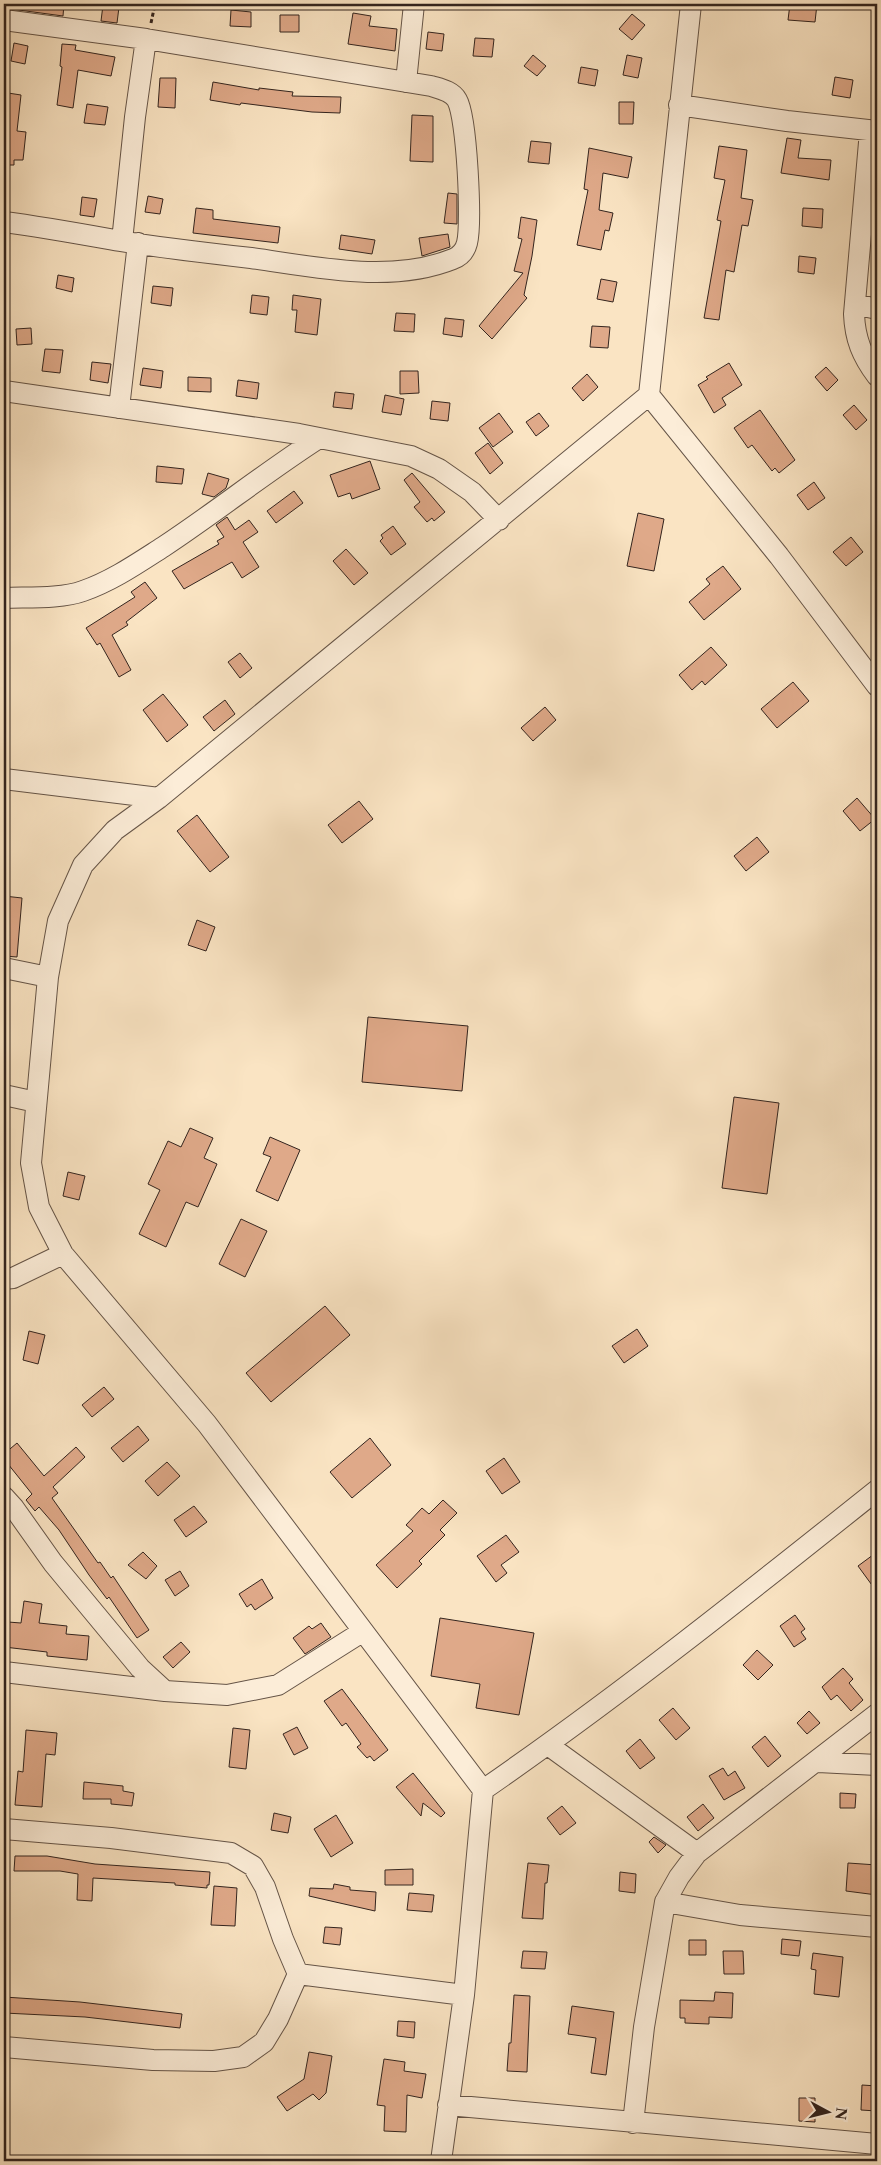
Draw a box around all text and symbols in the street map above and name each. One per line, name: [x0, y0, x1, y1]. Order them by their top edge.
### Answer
north arrow: [804, 2088, 854, 2138]
text: N: [831, 2106, 851, 2121]

